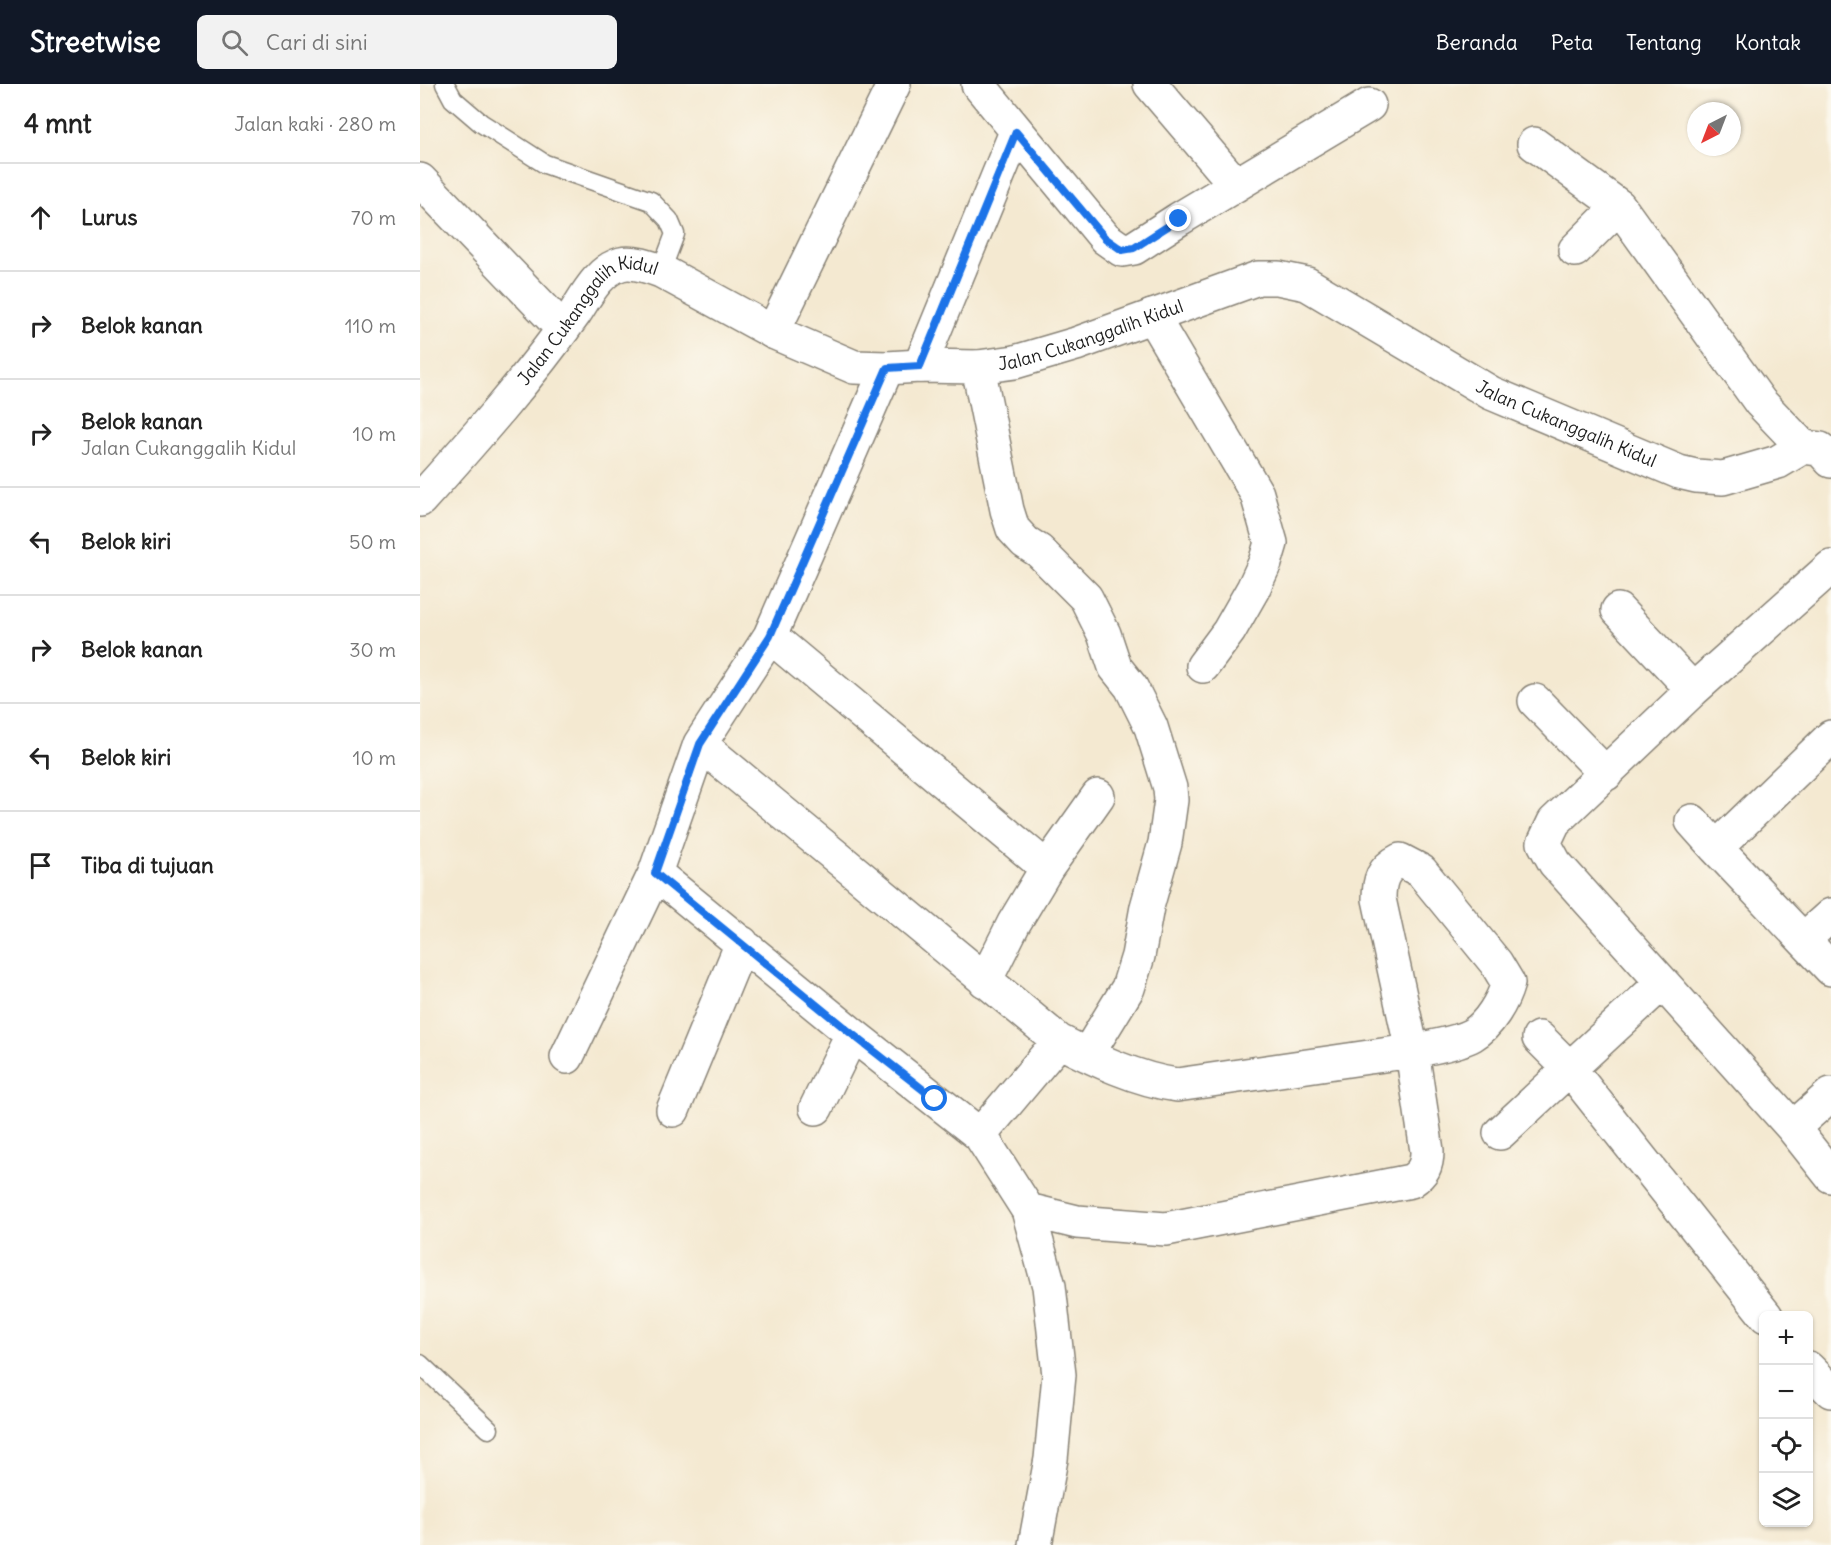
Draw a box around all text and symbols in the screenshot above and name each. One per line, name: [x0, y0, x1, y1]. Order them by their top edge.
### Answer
search box: [197, 15, 617, 69]
text: Streetwise: [30, 24, 161, 60]
icon: search: [218, 26, 251, 59]
text: Cari di sini: [266, 28, 368, 56]
text: Beranda: [1436, 29, 1518, 56]
text: Peta: [1551, 29, 1593, 56]
text: Tentang: [1626, 29, 1702, 56]
text: Kontak: [1735, 29, 1801, 56]
north arrow: [1687, 102, 1741, 156]
text: 4 mnt: [24, 107, 92, 140]
text: Jalan kaki · 280 m: [234, 111, 396, 136]
icon: ahead: [24, 201, 57, 234]
text: Lurus: [81, 203, 137, 231]
text: 70 m: [351, 205, 396, 230]
route end: [1165, 205, 1191, 231]
street label: Jalan Cukanggalih Kidul: [512, 251, 661, 390]
street label: Jalan Cukanggalih Kidul: [997, 294, 1186, 375]
icon: right: [24, 309, 57, 342]
text: Belok kanan: [81, 311, 203, 339]
text: 110 m: [345, 313, 396, 338]
street label: Jalan Cukanggalih Kidul: [1472, 375, 1660, 472]
text: Belok kanan: [81, 407, 203, 435]
icon: right: [24, 417, 57, 450]
text: 10 m: [353, 421, 396, 446]
text: Jalan Cukanggalih Kidul: [81, 435, 296, 460]
icon: left: [24, 525, 57, 558]
text: Belok kiri: [81, 527, 171, 555]
text: 50 m: [349, 529, 396, 554]
icon: right: [24, 633, 57, 666]
text: Belok kanan: [81, 635, 203, 663]
text: 30 m: [349, 637, 396, 662]
icon: left: [24, 741, 57, 774]
text: Belok kiri: [81, 743, 171, 771]
text: 10 m: [353, 745, 396, 770]
icon: arrive: [24, 849, 57, 882]
text: Tiba di tujuan: [81, 851, 214, 879]
route start: [921, 1085, 947, 1111]
map controls: [1759, 1311, 1813, 1527]
button: +: [1759, 1311, 1813, 1365]
button: −: [1759, 1365, 1813, 1419]
button: locate: [1759, 1419, 1813, 1473]
button: layers: [1759, 1473, 1813, 1527]

